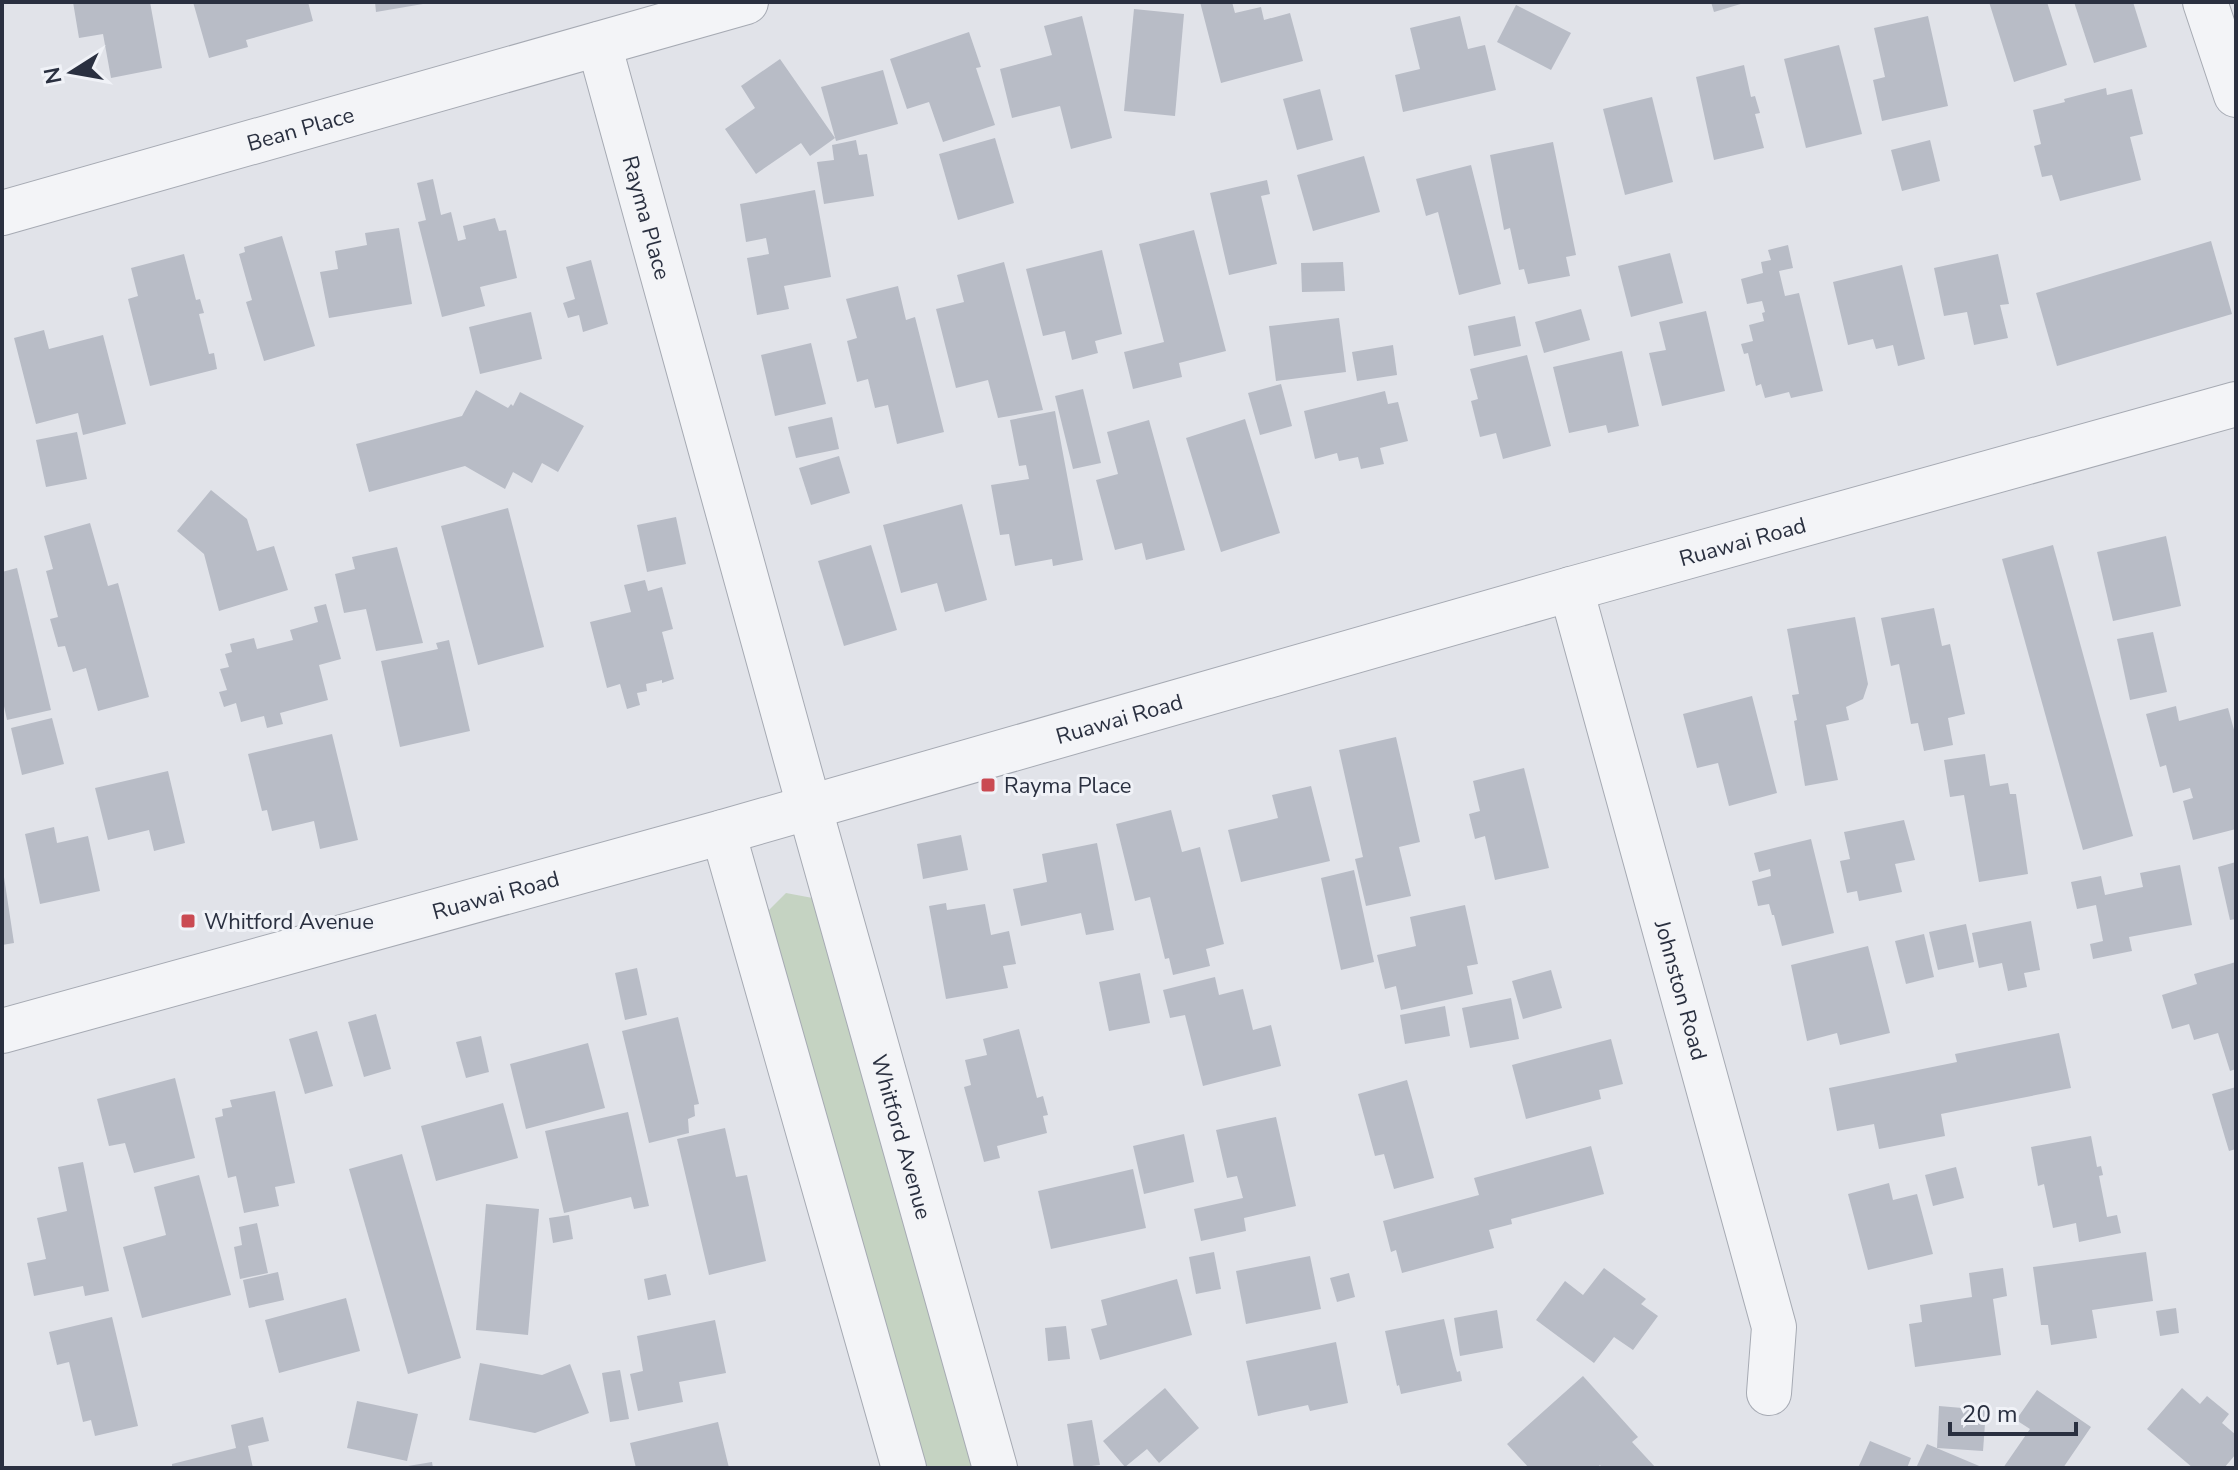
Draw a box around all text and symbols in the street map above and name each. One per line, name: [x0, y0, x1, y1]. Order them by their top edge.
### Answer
north arrow: [32, 32, 112, 112]
text: N: [37, 65, 70, 87]
street label: Bean Place: [243, 100, 358, 159]
street label: Rayma Place: [614, 152, 677, 283]
street label: Ruawai Road: [1676, 510, 1810, 574]
street label: Ruawai Road: [1052, 687, 1186, 752]
place label: Rayma Place: [1004, 771, 1131, 801]
marker: Rayma Place: [979, 776, 997, 794]
street label: Ruawai Road: [429, 864, 563, 928]
place label: Whitford Avenue: [204, 907, 374, 937]
marker: Whitford Avenue: [179, 912, 197, 930]
street label: Johnston Road: [1647, 916, 1714, 1064]
street label: Whitford Avenue: [864, 1051, 938, 1223]
scale bar: [1950, 1386, 2076, 1436]
text: 20 m: [1962, 1398, 2018, 1430]

